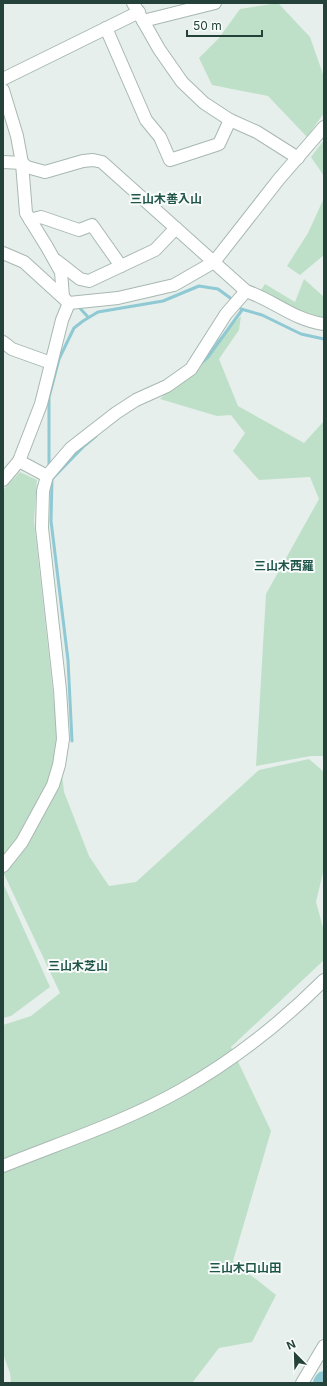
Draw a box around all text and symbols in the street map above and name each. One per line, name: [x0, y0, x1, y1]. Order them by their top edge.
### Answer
scale bar: [187, 12, 262, 38]
text: 50 m: [193, 18, 222, 33]
district label: 三山木善入山: [130, 191, 202, 206]
district label: 三山木西羅: [254, 558, 314, 573]
district label: 三山木芝山: [48, 958, 108, 973]
district label: 三山木口山田: [209, 1260, 281, 1275]
north arrow: [275, 1334, 315, 1374]
text: N: [284, 1337, 298, 1353]

